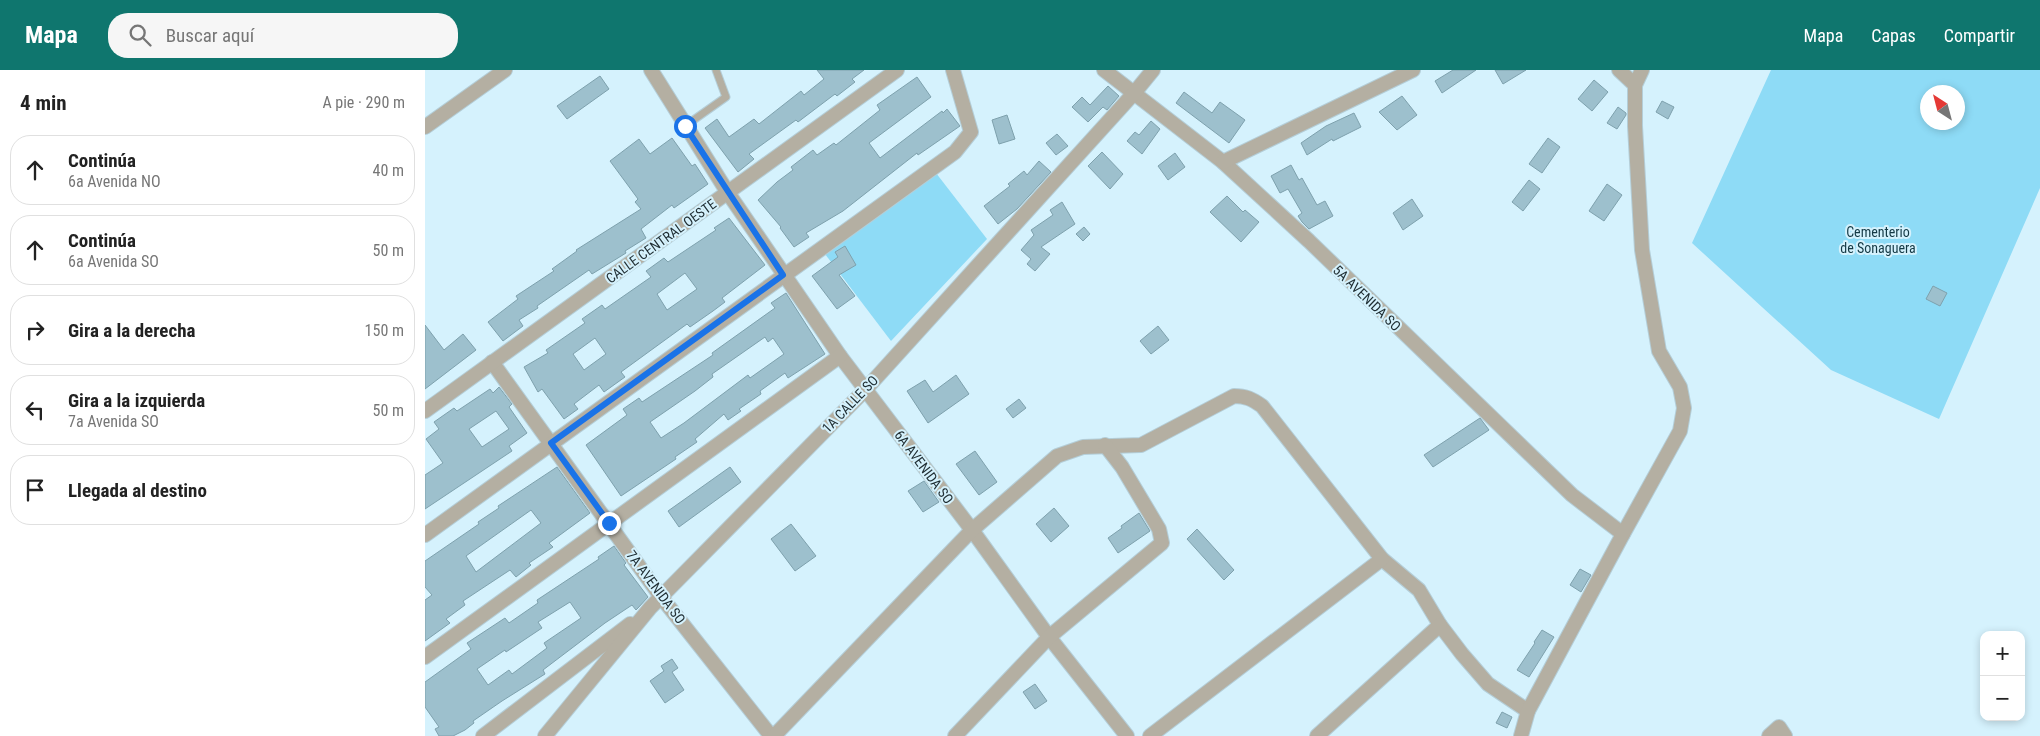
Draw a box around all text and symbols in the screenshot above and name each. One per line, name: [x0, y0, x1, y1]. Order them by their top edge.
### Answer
search box: [108, 13, 458, 58]
text: Mapa: [25, 21, 78, 49]
icon: search: [126, 21, 154, 49]
text: Buscar aquí: [166, 24, 254, 47]
text: Mapa: [1804, 25, 1843, 46]
text: Capas: [1871, 25, 1916, 46]
text: Compartir: [1944, 25, 2015, 46]
north arrow: [1920, 85, 1965, 130]
text: 4 min: [20, 91, 67, 115]
text: A pie · 290 m: [322, 93, 405, 112]
route start: [674, 115, 697, 138]
text: Continúa: [68, 149, 136, 172]
icon: ahead: [21, 156, 49, 184]
text: 40 m: [372, 161, 404, 180]
text: 6a Avenida NO: [68, 172, 161, 191]
street label: CALLE CENTRAL OESTE: [603, 196, 719, 286]
park label: Cementerio de Sonaguera: [1840, 224, 1916, 256]
text: Continúa: [68, 229, 136, 252]
icon: ahead: [21, 236, 49, 264]
text: 50 m: [372, 241, 404, 260]
text: 6a Avenida SO: [68, 252, 159, 271]
street label: 5A AVENIDA SO: [1330, 262, 1404, 334]
icon: right: [21, 316, 49, 344]
text: Gira a la derecha: [68, 319, 195, 342]
text: 150 m: [365, 321, 404, 340]
street label: 1A CALLE SO: [819, 372, 881, 436]
text: Gira a la izquierda: [68, 389, 205, 412]
icon: left: [21, 396, 49, 424]
text: 50 m: [372, 401, 404, 420]
text: 7a Avenida SO: [68, 412, 159, 431]
street label: 6A AVENIDA SO: [891, 427, 957, 507]
icon: arrive: [21, 476, 49, 504]
text: Llegada al destino: [68, 479, 207, 502]
route end: [598, 512, 621, 535]
street label: 7A AVENIDA SO: [623, 547, 689, 627]
map controls: [1980, 631, 2025, 721]
button: +: [1980, 631, 2025, 676]
button: −: [1980, 676, 2025, 721]

